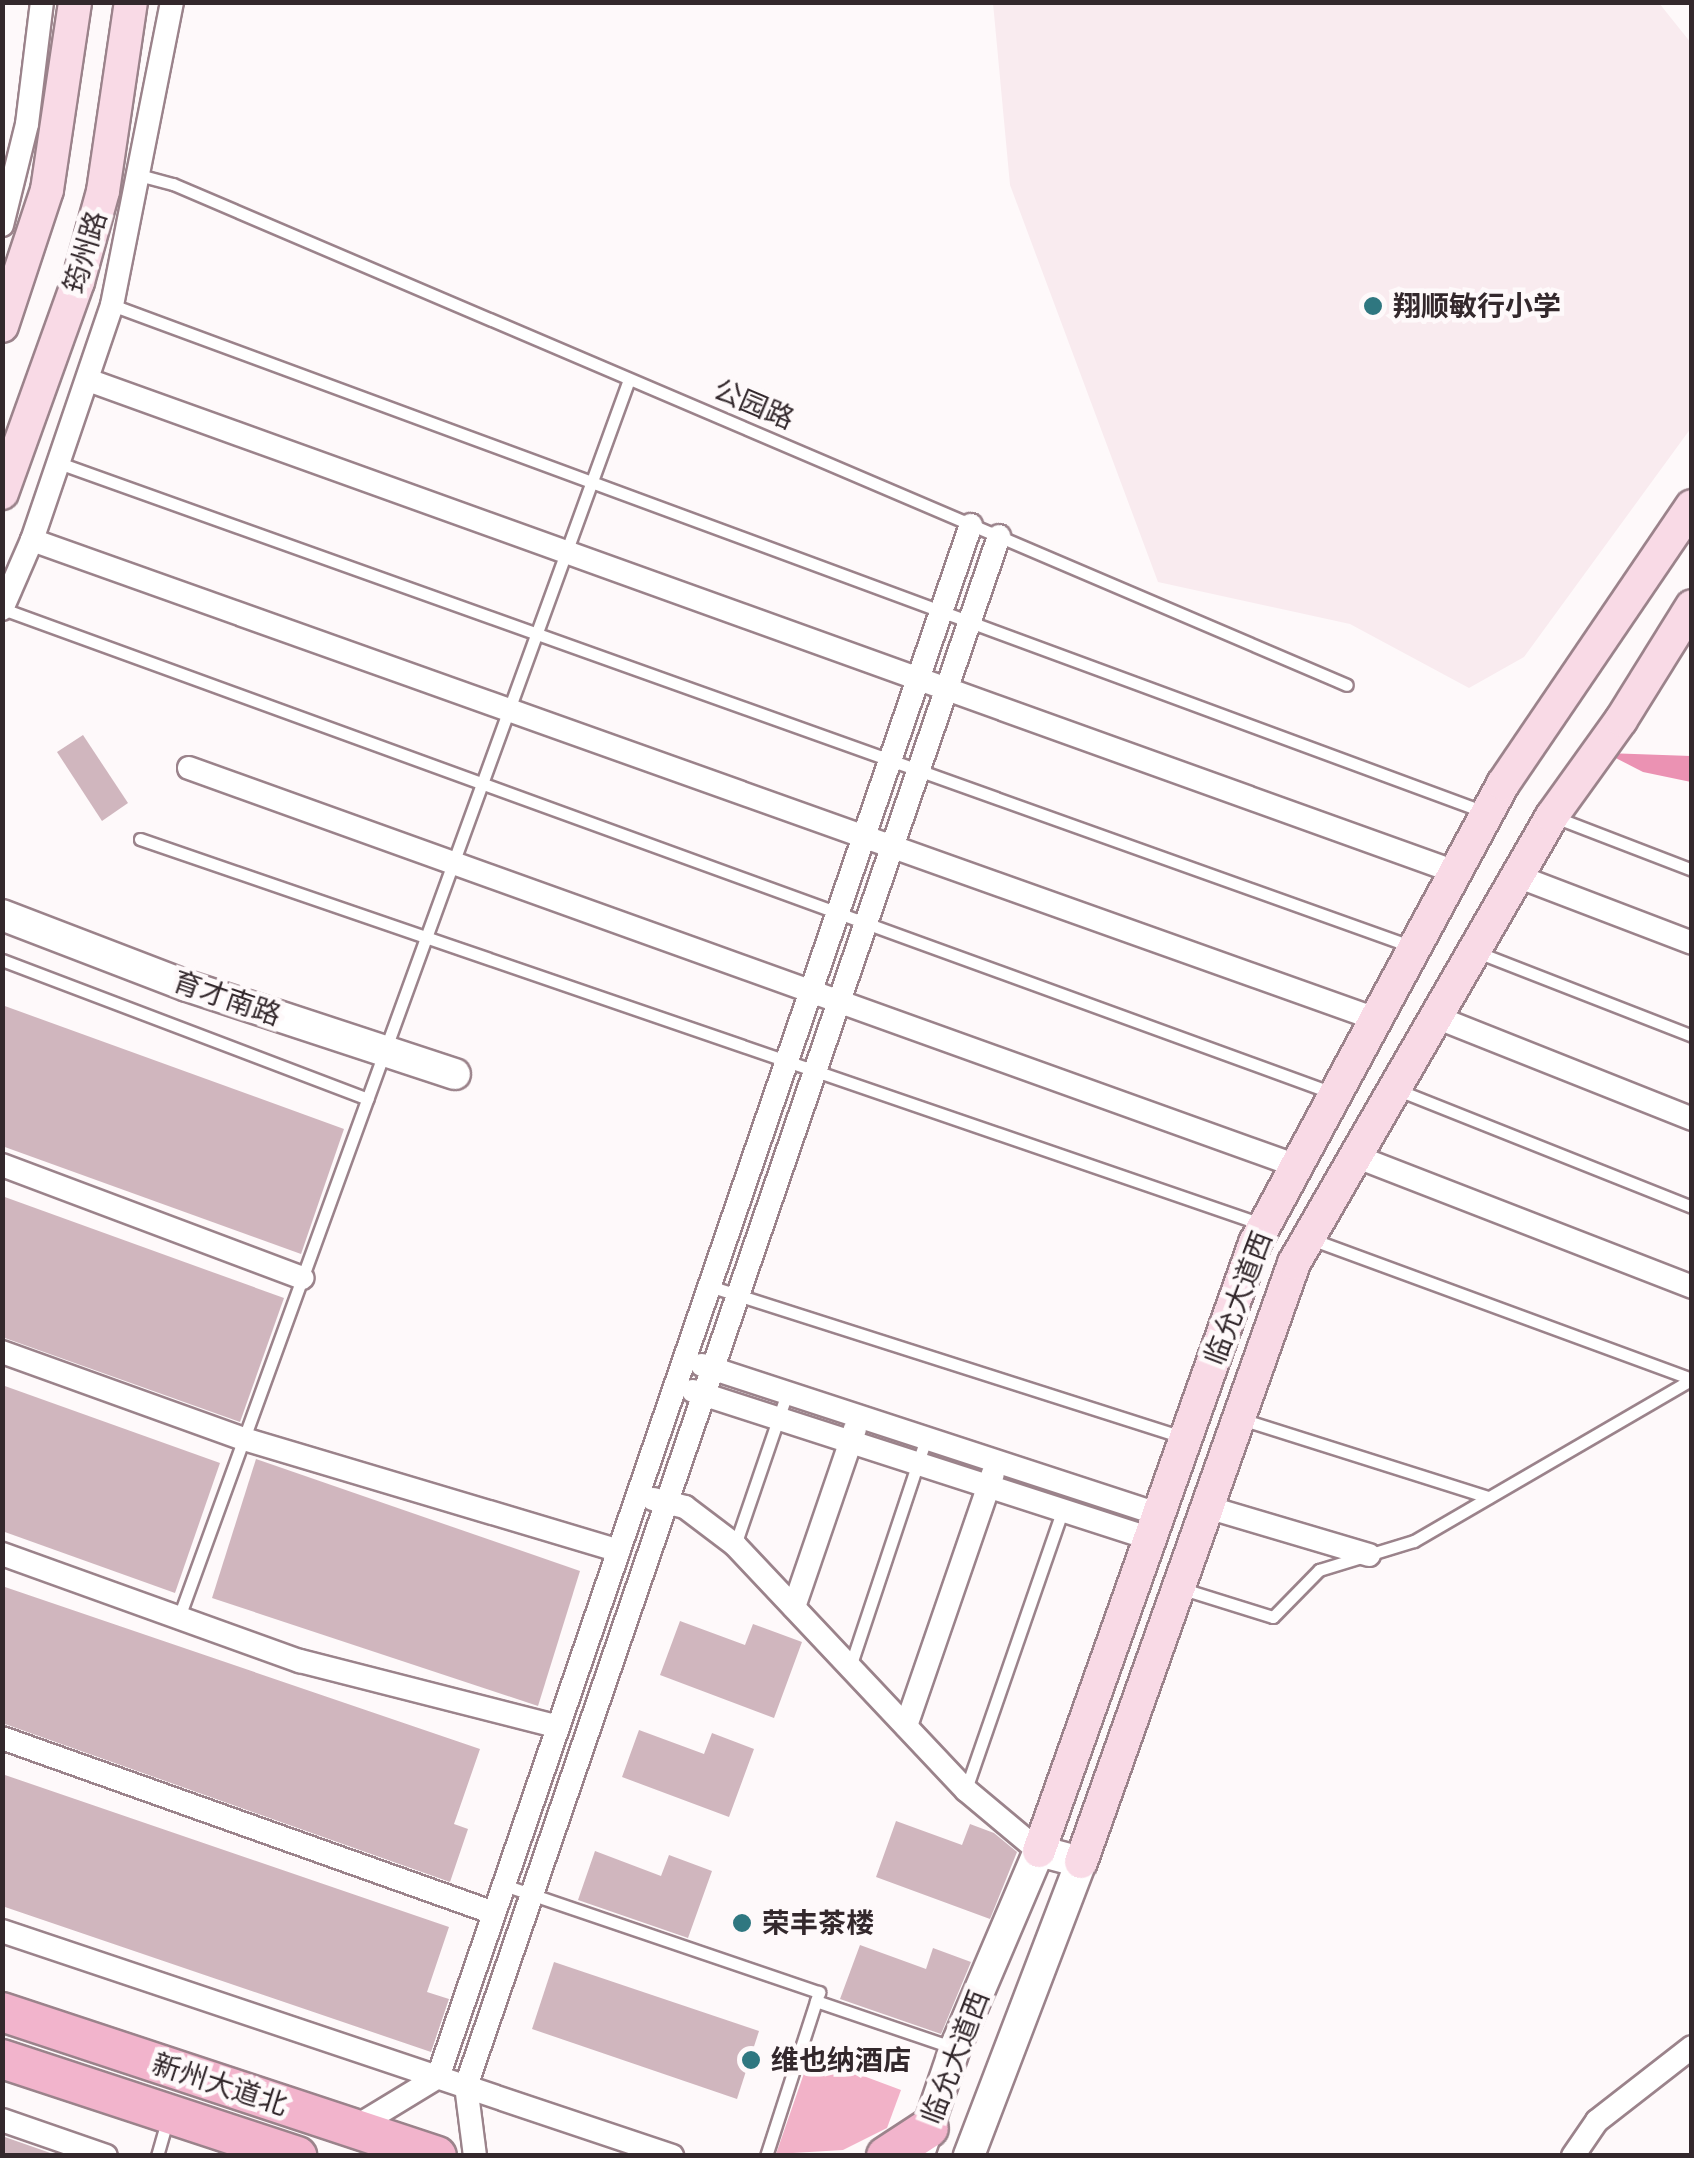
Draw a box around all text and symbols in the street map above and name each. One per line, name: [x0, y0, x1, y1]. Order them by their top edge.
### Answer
street label: 筠州路: [57, 207, 113, 297]
place label: 翔顺敏行小学: [1393, 289, 1561, 323]
marker: 翔顺敏行小学: [1362, 295, 1384, 317]
street label: 公园路: [709, 372, 799, 436]
street label: 育才南路: [169, 964, 285, 1032]
street label: 临允大道西: [1197, 1227, 1279, 1369]
place label: 荣丰茶楼: [762, 1906, 874, 1940]
marker: 荣丰茶楼: [731, 1912, 753, 1934]
street label: 临允大道西: [914, 1986, 996, 2128]
place label: 维也纳酒店: [771, 2043, 911, 2077]
street label: 新州大道北: [148, 2046, 292, 2122]
marker: 维也纳酒店: [740, 2049, 762, 2071]

